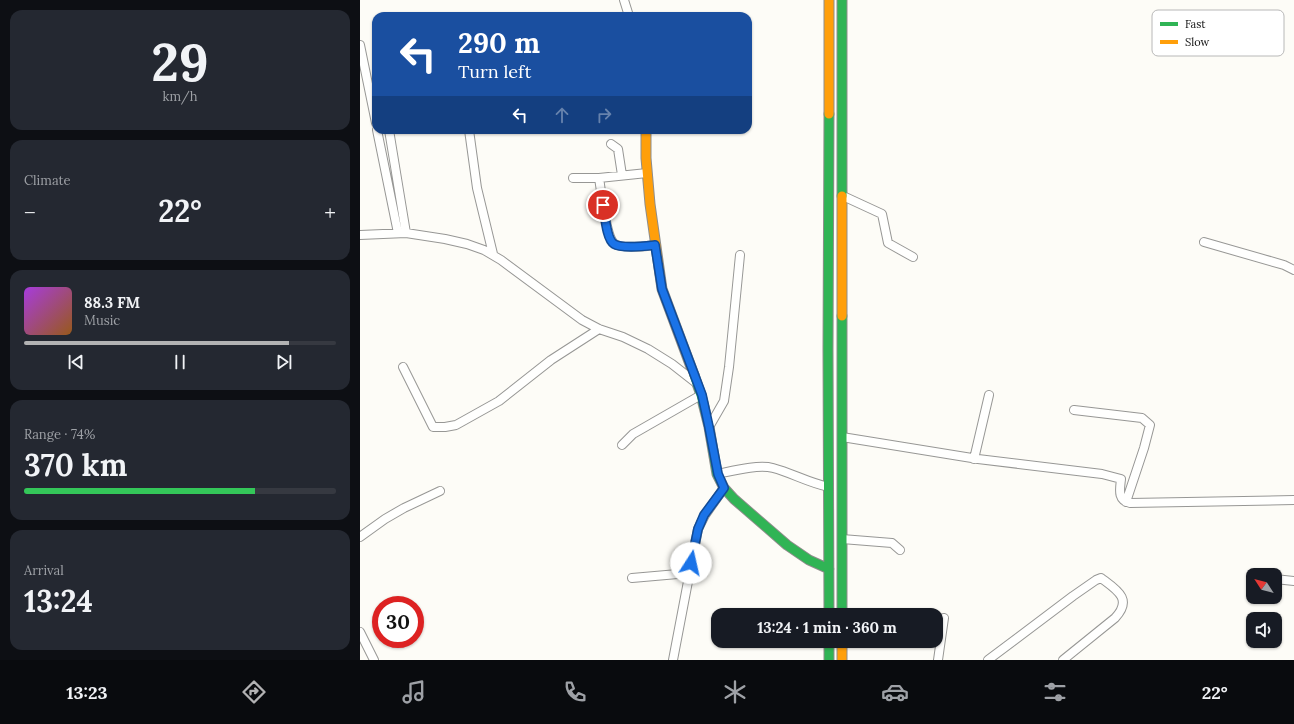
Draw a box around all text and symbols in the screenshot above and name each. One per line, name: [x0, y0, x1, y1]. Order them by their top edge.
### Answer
legend: [1152, 10, 1284, 56]
text: Fast: [1185, 17, 1206, 31]
text: 290 m: [458, 25, 540, 61]
icon: left: [392, 28, 444, 80]
text: 29: [151, 29, 209, 95]
text: Slow: [1185, 35, 1210, 49]
text: Turn left: [458, 60, 531, 83]
text: km/h: [162, 88, 198, 105]
icon: left: [509, 104, 531, 126]
icon: ahead: [551, 104, 573, 126]
icon: right: [593, 104, 615, 126]
text: Climate: [24, 172, 71, 189]
pin: [586, 188, 620, 222]
text: 22°: [158, 192, 202, 230]
icon: arrive: [592, 194, 614, 216]
text: −: [24, 198, 36, 226]
text: +: [324, 198, 336, 226]
text: 88.3 FM: [84, 293, 140, 312]
text: Music: [84, 312, 120, 329]
icon: previous: [65, 351, 87, 373]
icon: pause: [169, 351, 191, 373]
icon: next: [273, 351, 295, 373]
text: Range · 74%: [24, 426, 95, 443]
text: 370 km: [24, 446, 127, 484]
position arrow: [670, 542, 712, 584]
text: Arrival: [24, 562, 64, 579]
north arrow: [1246, 568, 1282, 604]
map controls: [1246, 568, 1282, 648]
text: 13:24: [24, 582, 93, 620]
speed limit sign: 30: [372, 596, 424, 648]
button: sound: [1246, 612, 1282, 648]
text: 13:24 · 1 min · 360 m: [757, 618, 897, 637]
icon: directions: [240, 678, 268, 706]
icon: music: [400, 678, 428, 706]
icon: phone: [561, 678, 589, 706]
icon: climate: [721, 678, 749, 706]
icon: car: [881, 678, 909, 706]
icon: filters: [1041, 678, 1069, 706]
text: 13:23: [66, 681, 108, 704]
text: 22°: [1202, 681, 1228, 704]

